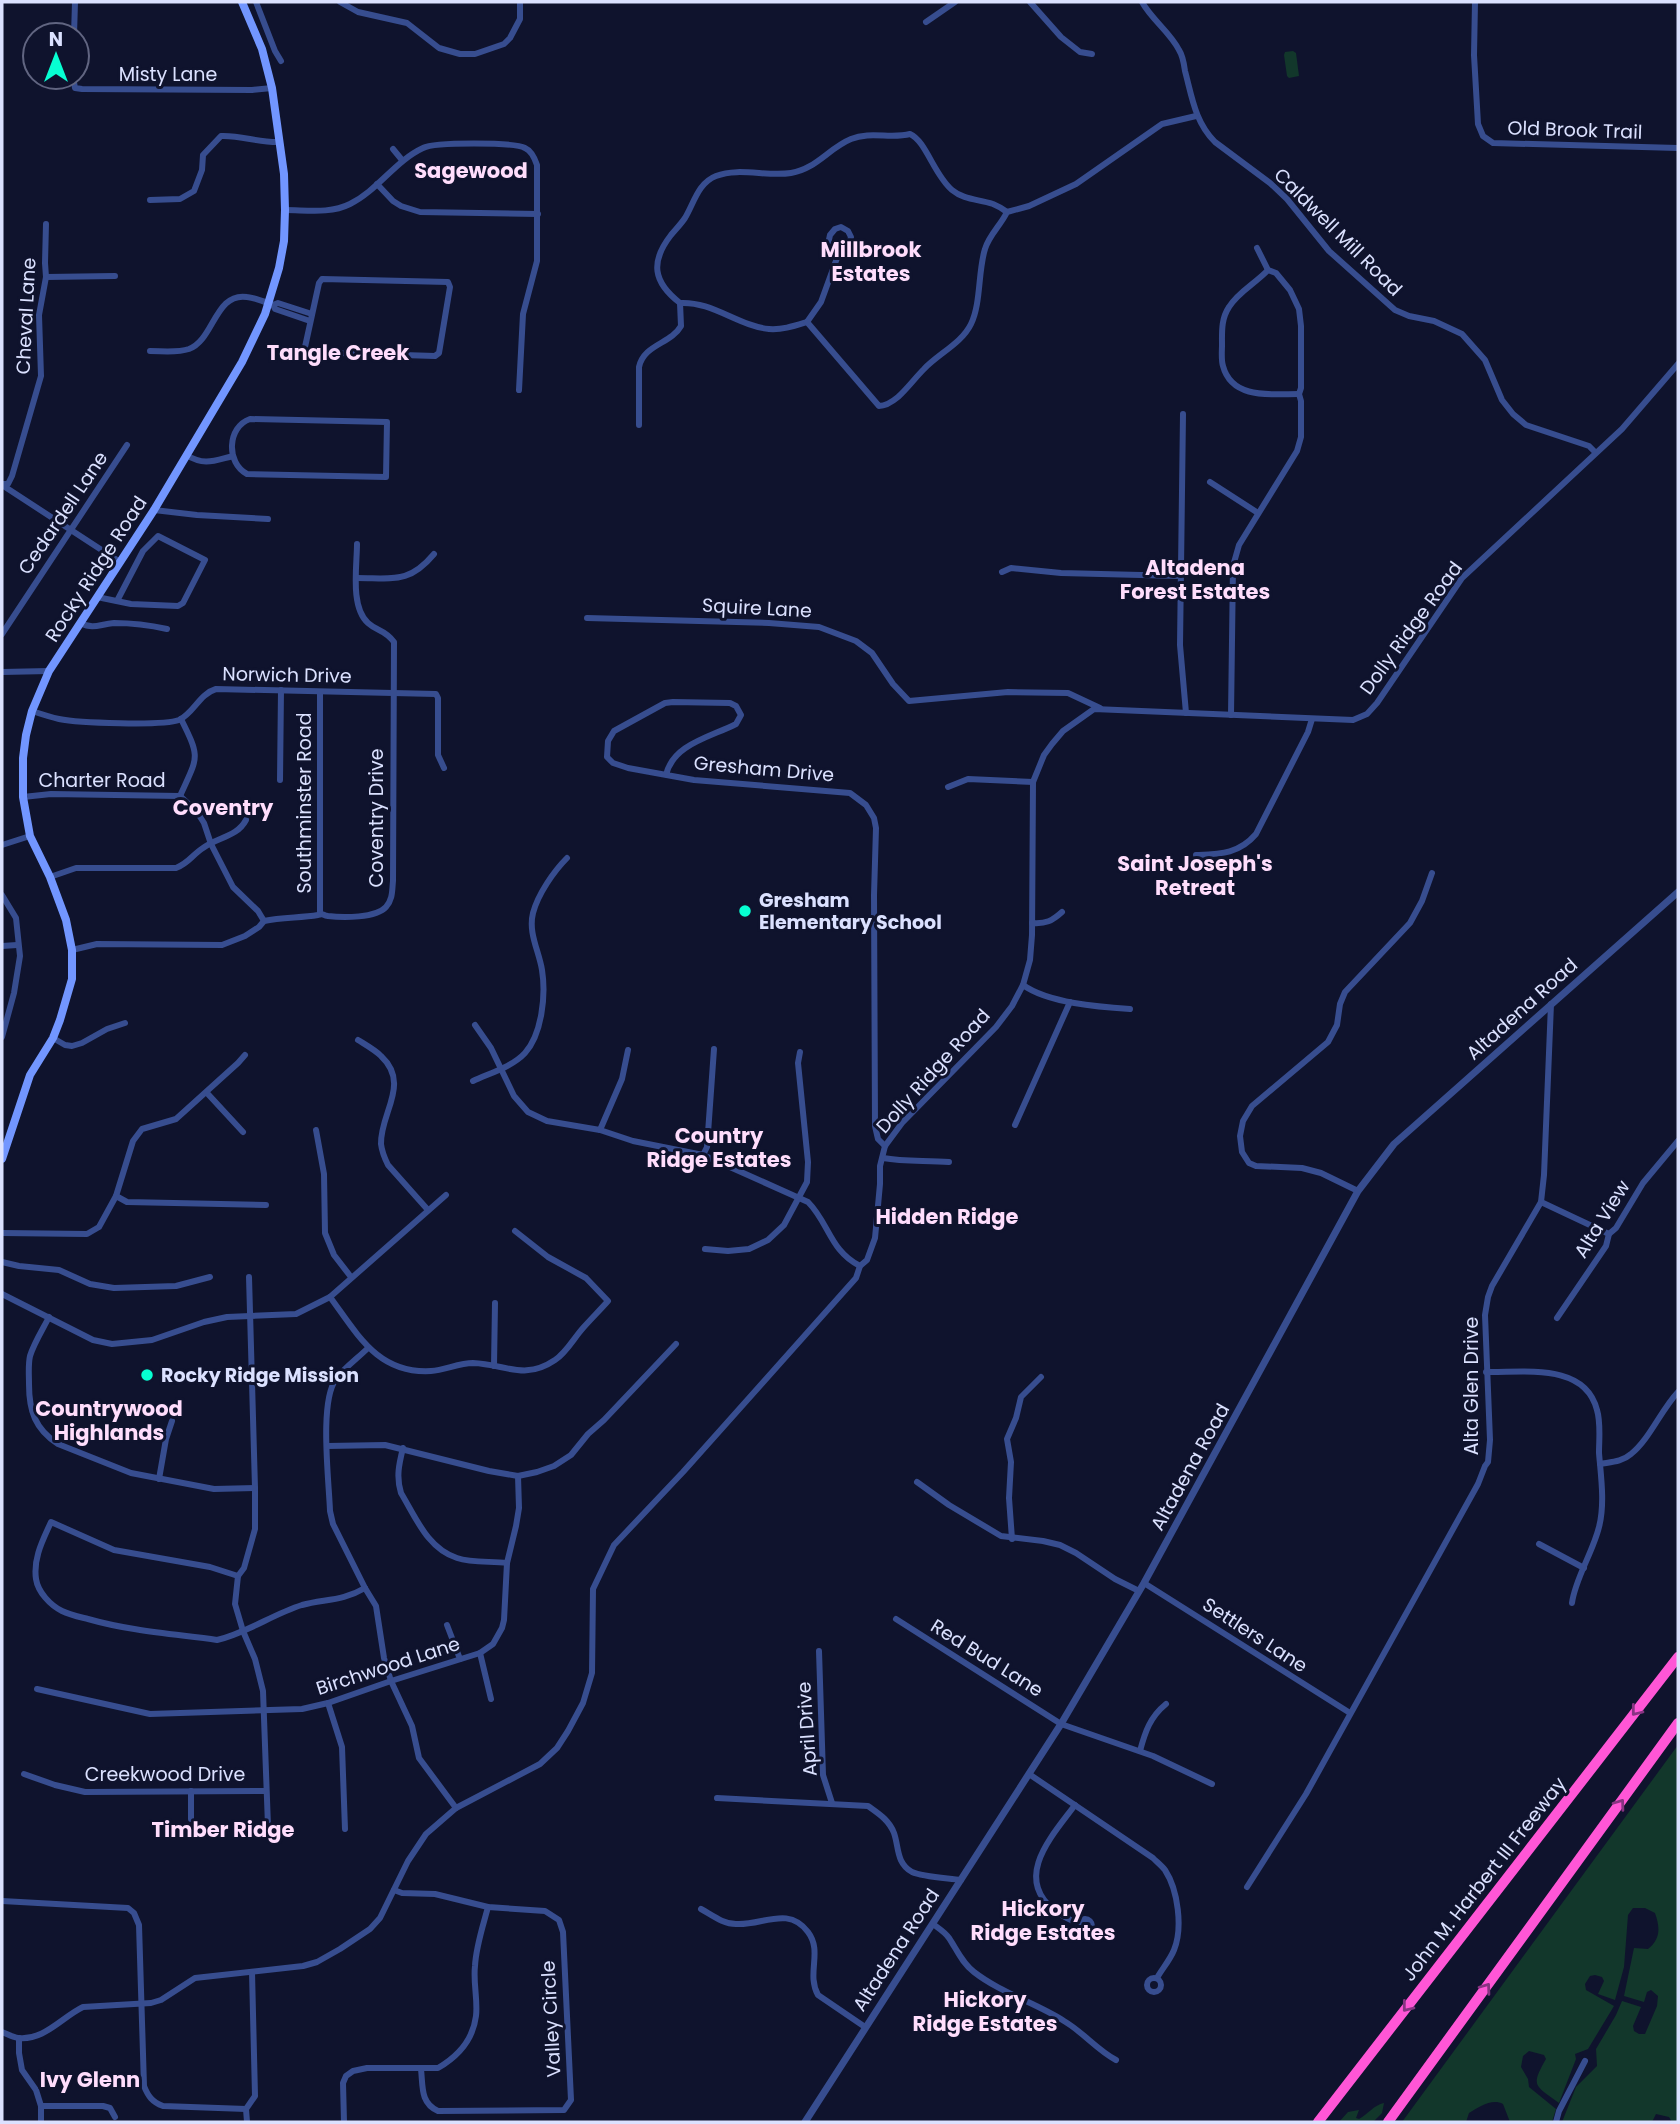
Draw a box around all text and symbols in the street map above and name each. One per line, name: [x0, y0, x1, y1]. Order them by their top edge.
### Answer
north arrow: [21, 21, 91, 91]
text: N: [49, 26, 63, 53]
street label: Misty Lane: [119, 61, 217, 88]
street label: Old Brook Trail: [1507, 114, 1643, 146]
district label: Sagewood: [414, 156, 528, 185]
street label: Caldwell Mill Road: [1268, 162, 1408, 302]
district label: Millbrook Estates: [821, 235, 921, 288]
street label: Cheval Lane: [9, 257, 43, 375]
district label: Tangle Creek: [267, 338, 409, 367]
street label: Cedardell Lane: [12, 446, 114, 580]
street label: Rocky Ridge Road: [39, 491, 153, 647]
district label: Altadena Forest Estates: [1120, 553, 1270, 606]
street label: Dolly Ridge Road: [1353, 556, 1469, 700]
street label: Squire Lane: [701, 592, 813, 624]
street label: Norwich Drive: [222, 660, 352, 690]
street label: Southminster Road: [291, 712, 318, 894]
street label: Coventry Drive: [363, 749, 390, 887]
street label: Gresham Drive: [693, 749, 835, 789]
street label: Charter Road: [38, 767, 166, 794]
district label: Coventry: [173, 793, 274, 822]
district label: Saint Joseph's Retreat: [1117, 849, 1273, 902]
place label: Gresham Elementary School: [759, 887, 942, 936]
marker: Gresham Elementary School: [737, 903, 753, 919]
street label: Altadena Road: [1460, 952, 1584, 1066]
street label: Dolly Ridge Road: [870, 1003, 996, 1139]
district label: Country Ridge Estates: [647, 1121, 791, 1174]
street label: Alta View: [1567, 1175, 1637, 1263]
district label: Hidden Ridge: [876, 1202, 1019, 1231]
street label: Alta Glen Drive: [1458, 1317, 1485, 1455]
place label: Rocky Ridge Mission: [161, 1362, 359, 1389]
marker: Rocky Ridge Mission: [139, 1367, 155, 1383]
district label: Countrywood Highlands: [35, 1394, 183, 1447]
street label: Altadena Road: [1144, 1399, 1236, 1535]
street label: Settlers Lane: [1197, 1591, 1313, 1679]
street label: Red Bud Lane: [926, 1613, 1048, 1703]
street label: Birchwood Lane: [313, 1630, 463, 1702]
street label: April Drive: [790, 1681, 824, 1777]
one-way arrow: [1632, 1703, 1645, 1716]
street label: Creekwood Drive: [85, 1761, 245, 1788]
street label: John M. Harbert III Freeway: [1396, 1771, 1572, 1987]
one-way arrow: [1612, 1799, 1624, 1812]
district label: Timber Ridge: [152, 1815, 294, 1844]
street label: Altadena Road: [846, 1883, 946, 2017]
district label: Hickory Ridge Estates: [971, 1894, 1115, 1947]
street label: Valley Circle: [534, 1960, 568, 2078]
one-way arrow: [1478, 1983, 1490, 1996]
district label: Hickory Ridge Estates: [913, 1985, 1057, 2038]
one-way arrow: [1402, 1999, 1415, 2011]
district label: Ivy Glenn: [40, 2065, 140, 2094]

